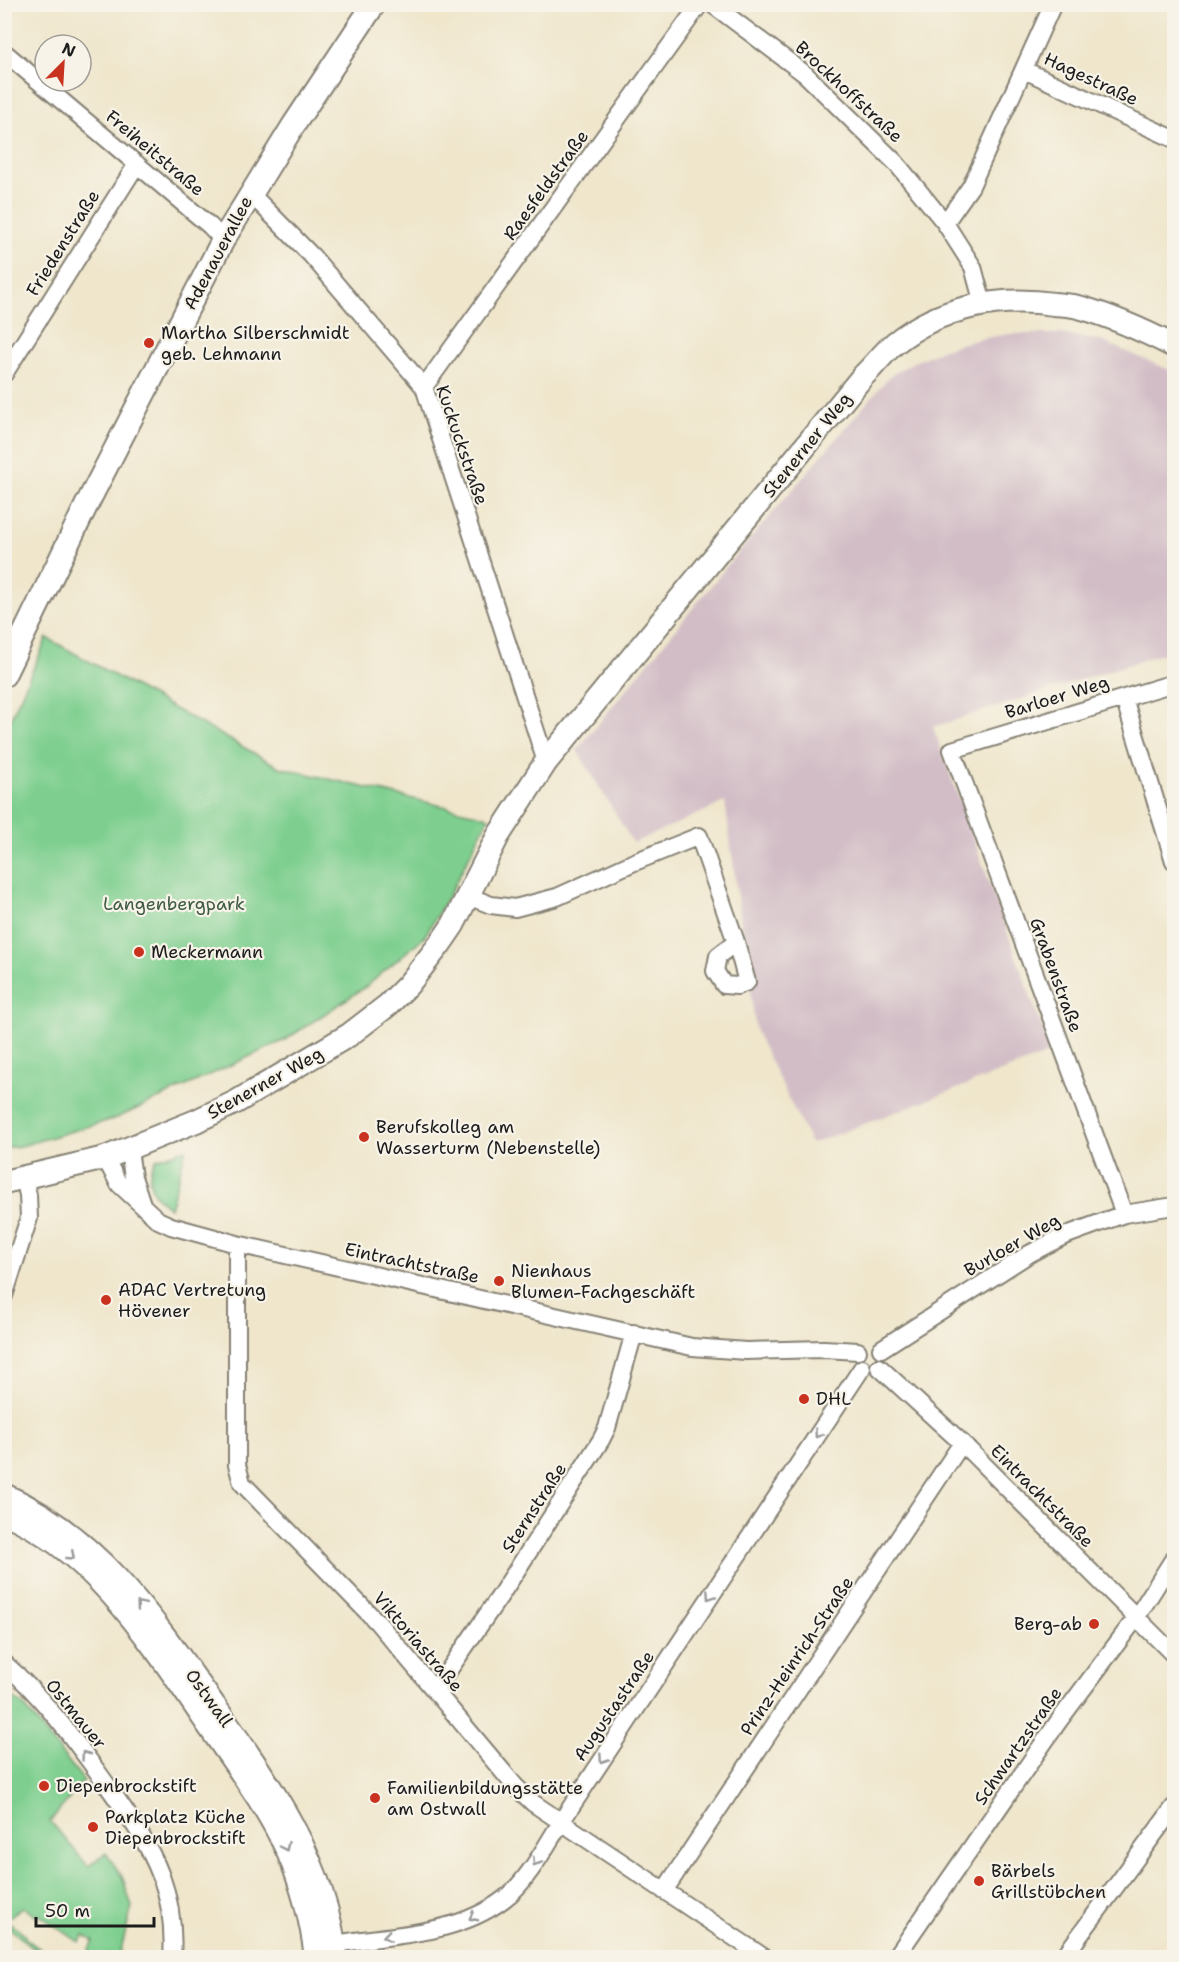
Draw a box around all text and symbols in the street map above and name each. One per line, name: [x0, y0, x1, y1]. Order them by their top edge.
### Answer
north arrow: [33, 33, 93, 93]
street label: Brockhoffstraße: [790, 36, 908, 148]
text: N: [59, 38, 79, 62]
street label: Hagestraße: [1040, 47, 1142, 111]
street label: Freiheitstraße: [101, 105, 209, 201]
street label: Raesfeldstraße: [498, 125, 594, 245]
street label: Friedenstraße: [21, 185, 105, 301]
street label: Adenauerallee: [178, 192, 258, 314]
place label: Martha Silberschmidt geb. Lehmann: [161, 321, 350, 366]
marker: Martha Silberschmidt geb. Lehmann: [142, 336, 156, 350]
street label: Kuckuckstraße: [430, 382, 494, 508]
street label: Stenerner Weg: [757, 387, 857, 503]
street label: Barloer Weg: [1002, 670, 1112, 724]
park label: Langenbergpark: [103, 892, 245, 916]
street label: Grabenstraße: [1024, 914, 1088, 1036]
place label: Meckermann: [151, 940, 263, 964]
marker: Meckermann: [132, 945, 146, 959]
street label: Stenerner Weg: [203, 1041, 327, 1125]
place label: Berufskolleg am Wasserturm (Nebenstelle): [376, 1115, 600, 1160]
marker: Berufskolleg am Wasserturm (Nebenstelle): [357, 1130, 371, 1144]
street label: Burloer Weg: [960, 1208, 1064, 1282]
street label: Eintrachtstraße: [342, 1237, 482, 1289]
place label: Nienhaus Blumen-Fachgeschäft: [511, 1259, 695, 1304]
marker: Nienhaus Blumen-Fachgeschäft: [492, 1274, 506, 1288]
place label: ADAC Vertretung Hövener: [118, 1278, 266, 1323]
marker: ADAC Vertretung Hövener: [99, 1293, 113, 1307]
place label: DHL: [816, 1387, 851, 1411]
marker: DHL: [797, 1392, 811, 1406]
one-way arrow: [814, 1427, 825, 1438]
street label: Eintrachtstraße: [985, 1439, 1099, 1553]
street label: Sternstraße: [496, 1458, 572, 1558]
one-way arrow: [64, 1549, 75, 1560]
street label: Prinz-Heinrich-Straße: [735, 1572, 859, 1740]
street label: Viktoriastraße: [368, 1587, 468, 1697]
one-way arrow: [707, 1590, 718, 1601]
one-way arrow: [137, 1601, 148, 1612]
place label: Berg-ab: [1014, 1612, 1082, 1636]
marker: Berg-ab: [1087, 1617, 1101, 1631]
street label: Augustastraße: [568, 1646, 660, 1766]
street label: Ostwall: [180, 1664, 239, 1732]
street label: Ostmauer: [40, 1674, 112, 1754]
street label: Schwartzstraße: [968, 1682, 1068, 1810]
one-way arrow: [81, 1750, 92, 1761]
one-way arrow: [598, 1753, 610, 1763]
place label: Diepenbrockstift: [56, 1774, 197, 1798]
place label: Familienbildungsstätte am Ostwall: [387, 1776, 583, 1821]
marker: Diepenbrockstift: [37, 1779, 51, 1793]
marker: Familienbildungsstätte am Ostwall: [368, 1791, 382, 1805]
place label: Parkplatz Küche Diepenbrockstift: [105, 1805, 246, 1850]
marker: Parkplatz Küche Diepenbrockstift: [86, 1820, 100, 1834]
one-way arrow: [278, 1841, 290, 1852]
one-way arrow: [531, 1856, 543, 1866]
place label: Bärbels Grillstübchen: [991, 1859, 1106, 1904]
marker: Bärbels Grillstübchen: [972, 1874, 986, 1888]
scale bar: [36, 1890, 154, 1928]
text: 50 m: [45, 1899, 90, 1923]
one-way arrow: [469, 1909, 480, 1921]
one-way arrow: [382, 1930, 391, 1942]

